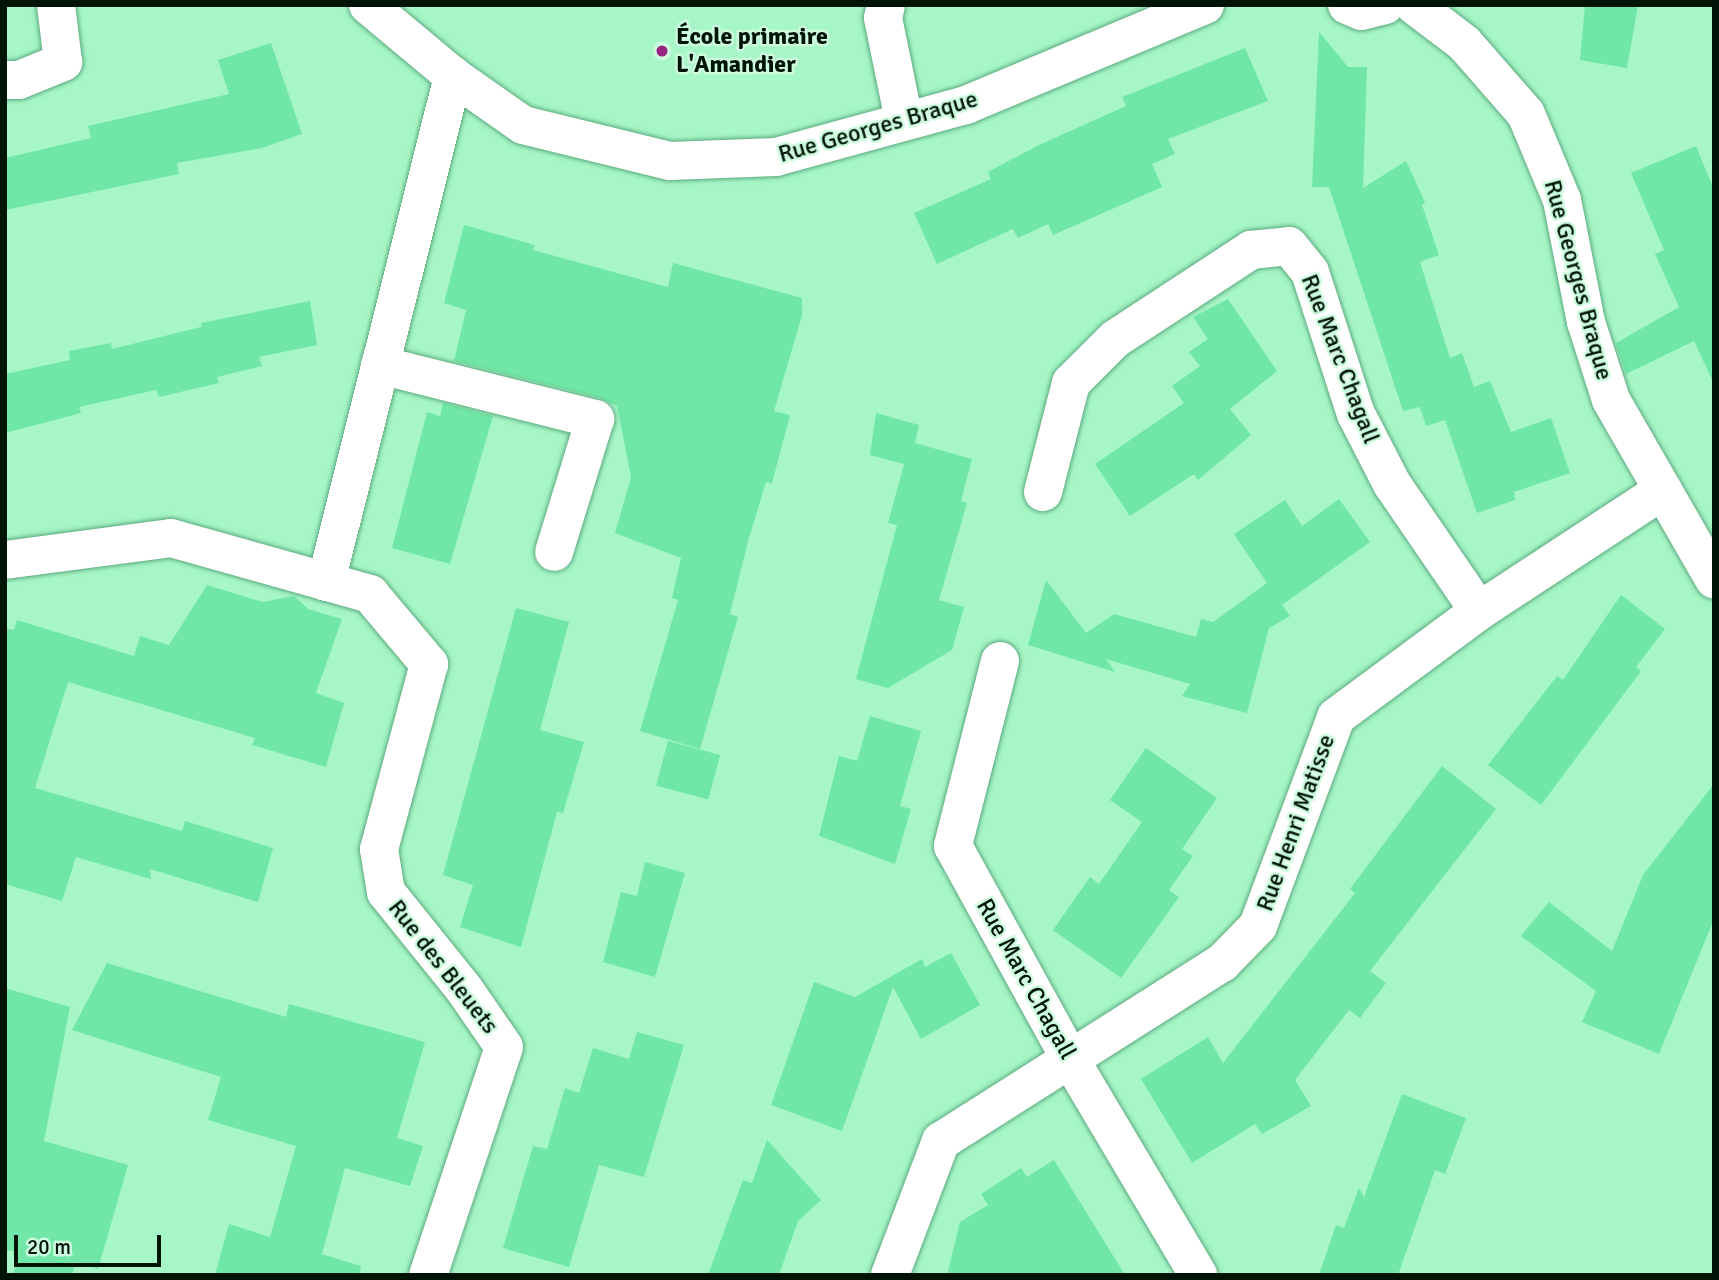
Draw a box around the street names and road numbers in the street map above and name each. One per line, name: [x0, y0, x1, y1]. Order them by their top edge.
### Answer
street label: Rue Georges Braque: [775, 85, 981, 169]
street label: Rue Georges Braque: [1537, 177, 1619, 383]
street label: Rue Marc Chagall: [1294, 270, 1386, 448]
street label: Rue Henri Matisse: [1251, 731, 1341, 915]
street label: Rue des Bleuets: [382, 894, 504, 1040]
street label: Rue Marc Chagall: [970, 894, 1082, 1064]

